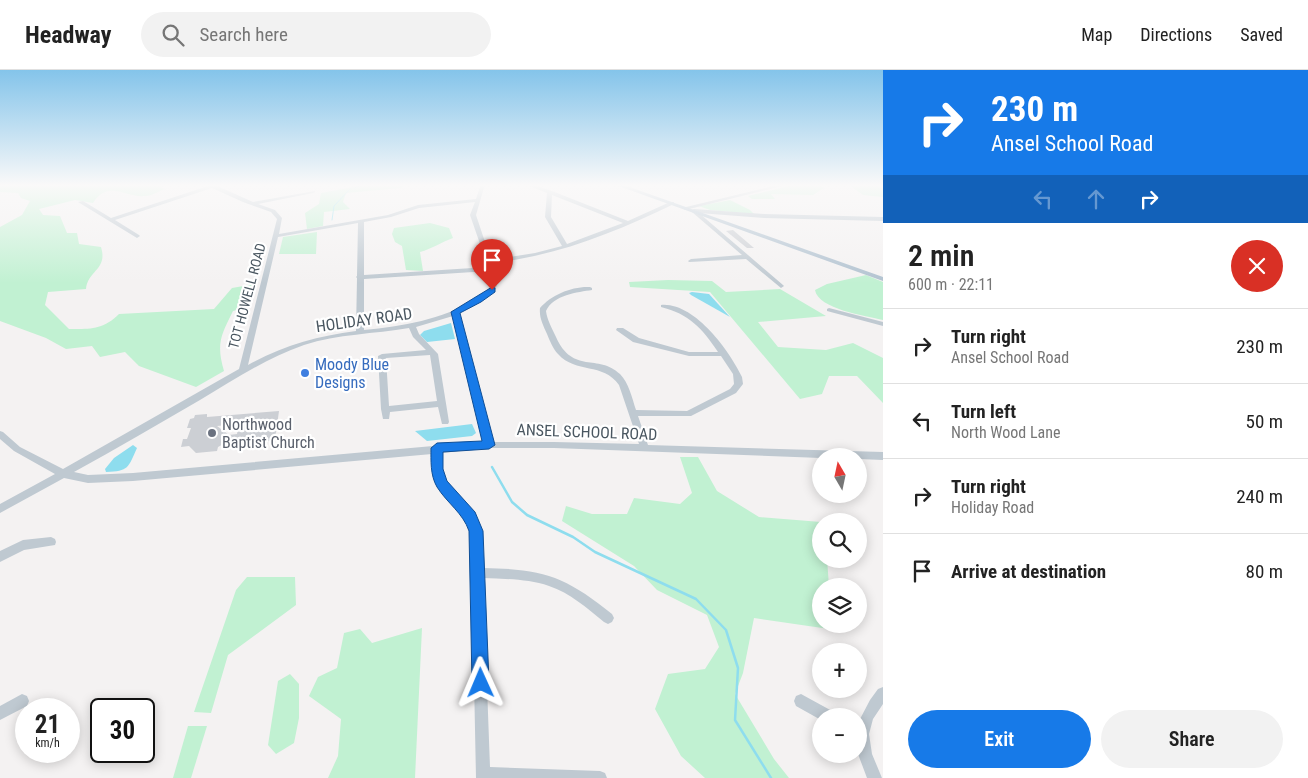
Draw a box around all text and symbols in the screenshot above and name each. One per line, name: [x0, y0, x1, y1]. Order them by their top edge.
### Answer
search box: [141, 12, 491, 57]
text: Headway: [25, 21, 111, 49]
icon: search: [159, 21, 187, 49]
text: Search here: [199, 23, 288, 46]
text: Map: [1081, 24, 1112, 45]
text: Directions: [1140, 24, 1212, 45]
text: Saved: [1240, 24, 1283, 45]
text: 230 m: [991, 89, 1078, 130]
icon: right: [908, 90, 973, 155]
text: Ansel School Road: [991, 131, 1153, 156]
icon: left: [1029, 185, 1057, 213]
icon: ahead: [1082, 185, 1110, 213]
icon: right: [1135, 185, 1163, 213]
text: 2 min: [908, 238, 974, 273]
pin: [471, 239, 513, 290]
button: close: [1231, 240, 1283, 292]
street label: TOT HOWELL ROAD: [225, 241, 269, 351]
icon: arrive: [478, 246, 506, 274]
text: 600 m · 22:11: [908, 275, 994, 294]
street label: HOLIDAY ROAD: [315, 304, 413, 336]
text: Turn right: [951, 325, 1026, 348]
icon: right: [908, 332, 936, 360]
text: 230 m: [1236, 335, 1283, 358]
text: Ansel School Road: [951, 348, 1069, 367]
place label: Moody Blue Designs: [315, 355, 389, 392]
marker: Moody Blue Designs: [299, 367, 311, 379]
text: Turn left: [951, 400, 1016, 423]
icon: left: [908, 407, 936, 435]
text: 50 m: [1246, 410, 1283, 433]
place label: Northwood Baptist Church: [222, 415, 315, 452]
street label: ANSEL SCHOOL ROAD: [516, 420, 658, 444]
text: North Wood Lane: [951, 423, 1060, 442]
marker: Northwood Baptist Church: [206, 427, 218, 439]
north arrow: [812, 448, 868, 502]
map controls: [812, 448, 867, 763]
text: Turn right: [951, 475, 1026, 498]
icon: right: [908, 482, 936, 510]
text: 240 m: [1236, 485, 1283, 508]
text: Holiday Road: [951, 498, 1034, 517]
button: search: [812, 513, 867, 568]
icon: arrive: [908, 557, 936, 585]
text: Arrive at destination: [951, 560, 1106, 583]
text: 80 m: [1246, 560, 1283, 583]
button: layers: [812, 578, 867, 633]
button: +: [812, 643, 867, 698]
position arrow: [454, 656, 506, 708]
speed limit sign: 30: [90, 698, 155, 763]
button: −: [812, 708, 867, 763]
text: 21: [35, 710, 60, 739]
button: Exit: [908, 710, 1091, 768]
button: Share: [1101, 710, 1283, 768]
text: km/h: [35, 736, 60, 750]

